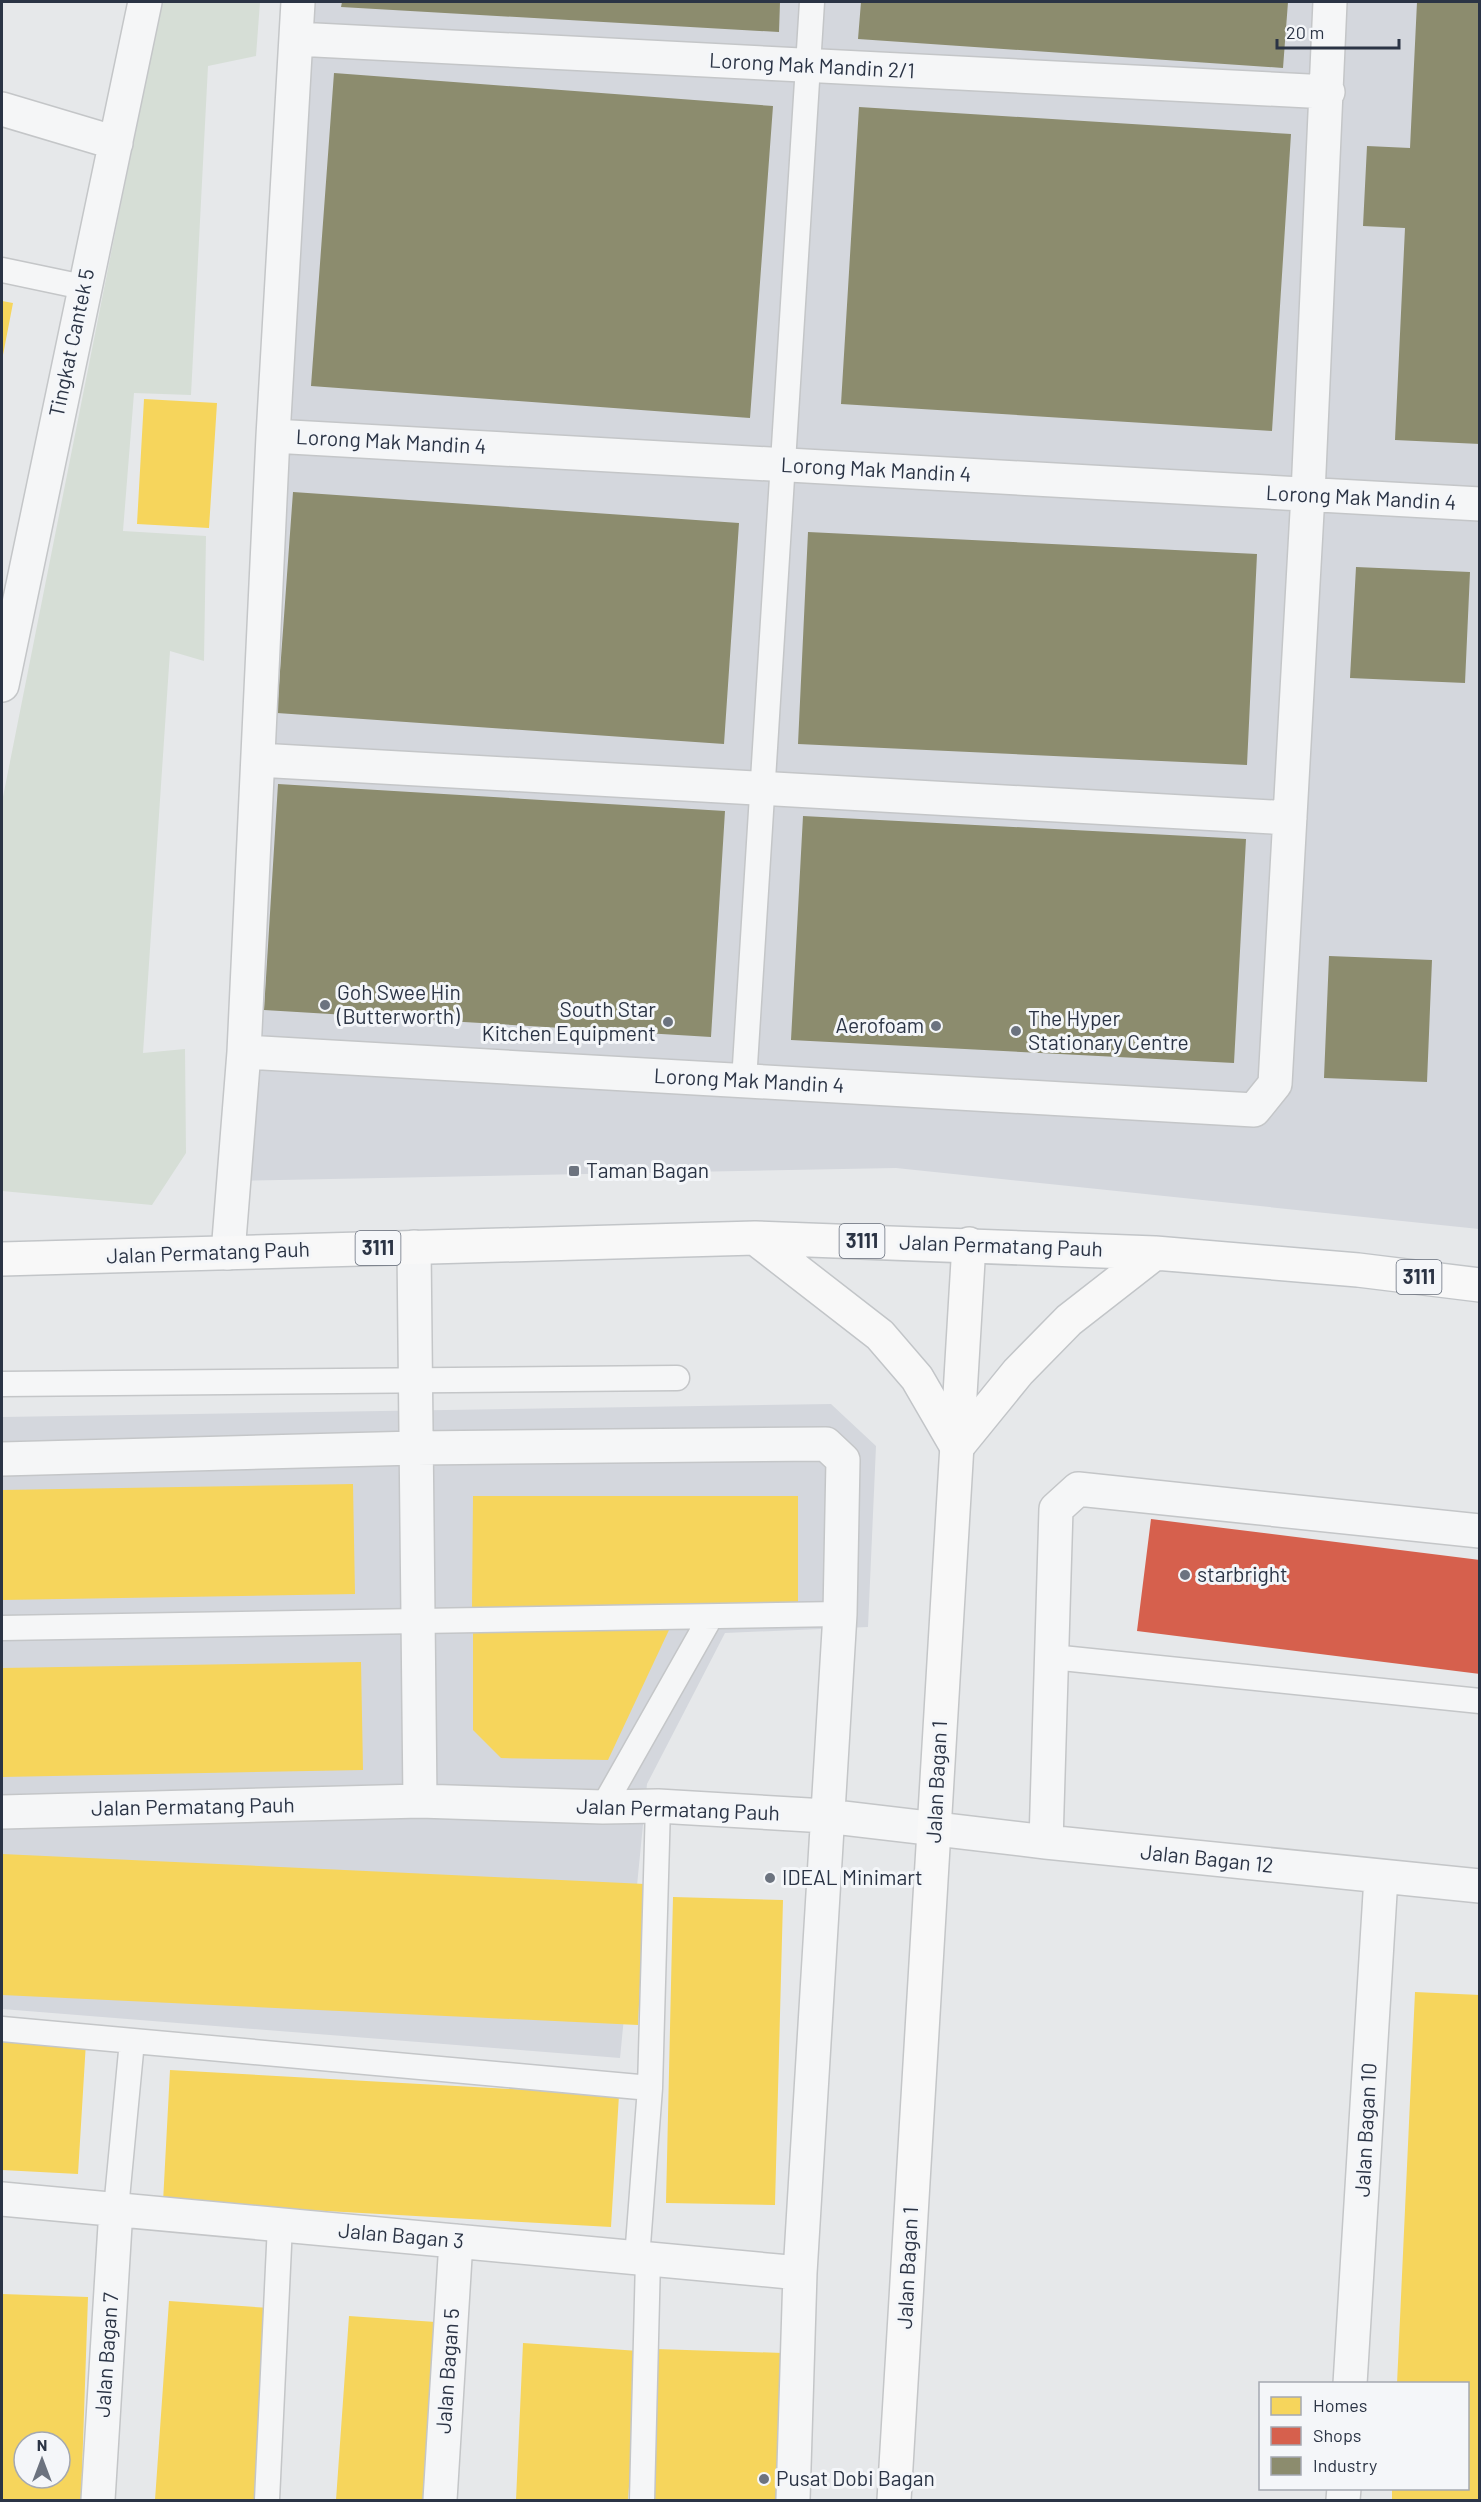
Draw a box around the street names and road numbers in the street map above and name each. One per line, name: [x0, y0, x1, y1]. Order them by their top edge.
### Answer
street label: Lorong Mak Mandin 2/1: [709, 47, 916, 82]
street label: Tingkat Cantek 5: [43, 266, 98, 419]
street label: Lorong Mak Mandin 4: [295, 423, 487, 458]
street label: Lorong Mak Mandin 4: [780, 451, 972, 486]
street label: Lorong Mak Mandin 4: [1265, 479, 1457, 514]
street label: Lorong Mak Mandin 4: [653, 1062, 845, 1097]
road number: 3111: [840, 1224, 884, 1258]
street label: Jalan Permatang Pauh: [899, 1228, 1103, 1261]
road number: 3111: [356, 1231, 400, 1265]
street label: Jalan Permatang Pauh: [106, 1235, 310, 1268]
road number: 3111: [1396, 1260, 1442, 1294]
street label: Jalan Bagan 1: [920, 1720, 951, 1844]
street label: Jalan Permatang Pauh: [91, 1791, 295, 1820]
street label: Jalan Permatang Pauh: [576, 1792, 780, 1825]
street label: Jalan Bagan 12: [1139, 1838, 1275, 1877]
street label: Jalan Bagan 10: [1349, 2062, 1381, 2198]
street label: Jalan Bagan 1: [891, 2206, 922, 2330]
street label: Jalan Bagan 3: [337, 2217, 465, 2252]
street label: Jalan Bagan 7: [89, 2292, 122, 2418]
street label: Jalan Bagan 5: [430, 2307, 463, 2435]

